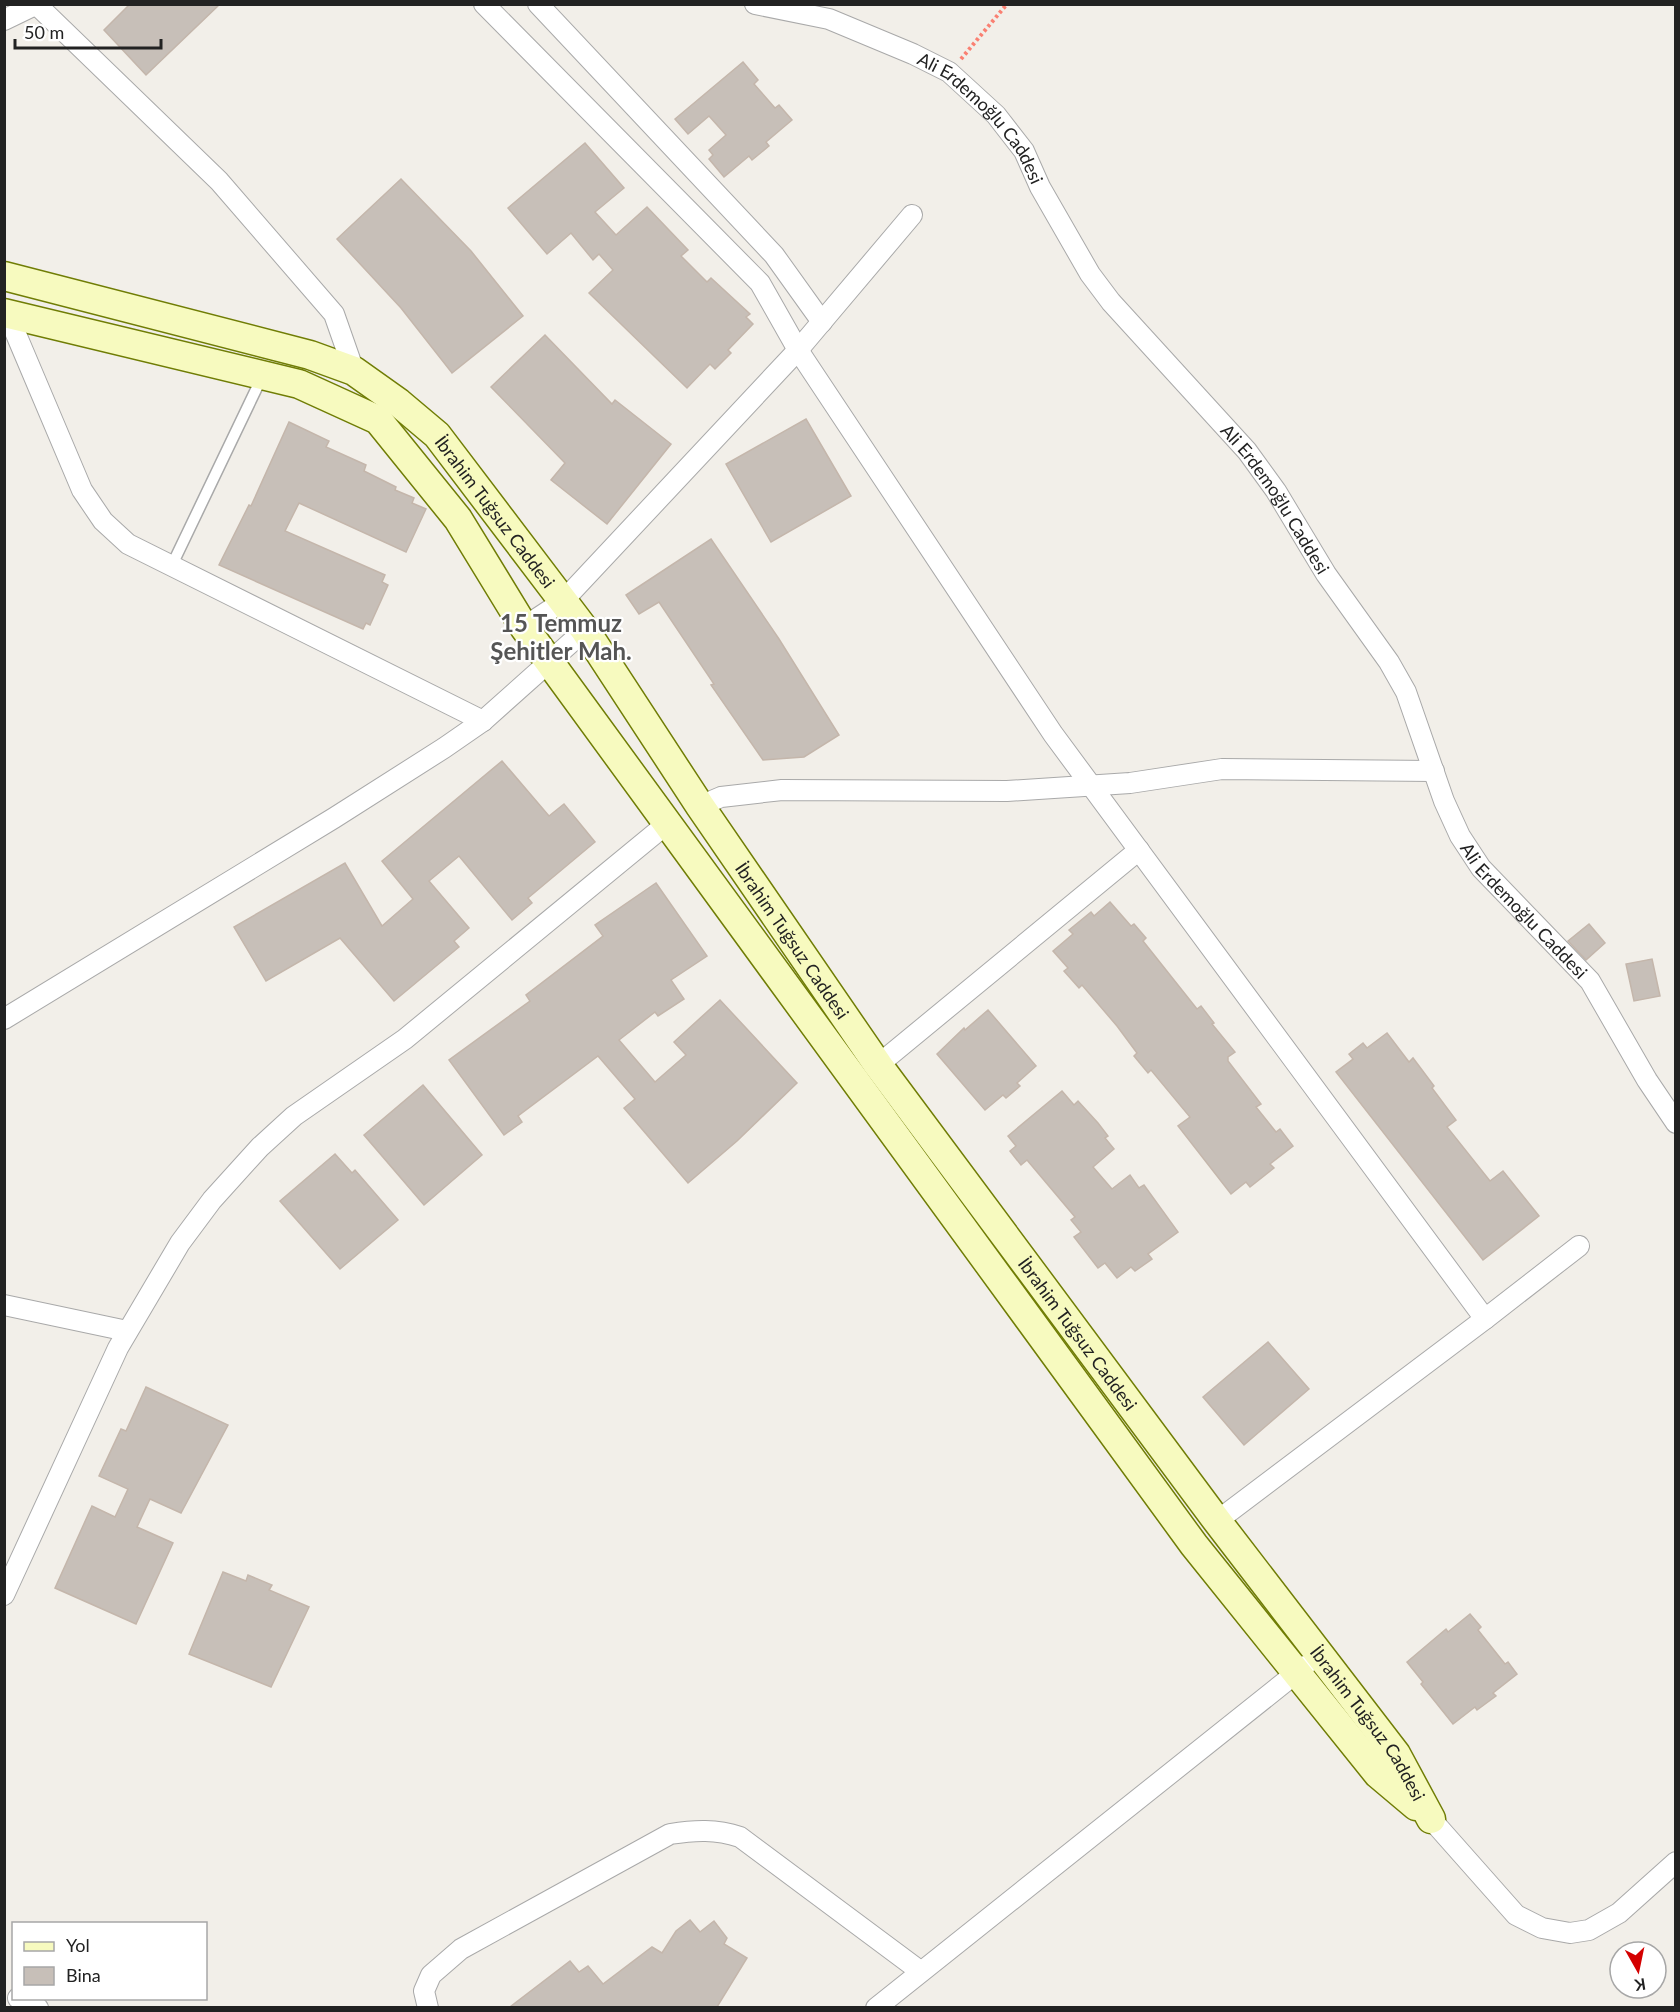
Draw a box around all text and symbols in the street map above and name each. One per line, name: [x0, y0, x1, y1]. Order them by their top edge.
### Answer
scale bar: [15, 12, 160, 50]
text: 50 m: [24, 21, 64, 43]
street label: Ali Erdemoğlu Caddesi: [914, 47, 1048, 187]
street label: Ali Erdemoğlu Caddesi: [1216, 419, 1334, 578]
street label: İbrahim Tuğsuz Caddesi: [430, 431, 560, 592]
district label: 15 Temmuz Şehitler Mah.: [490, 608, 632, 665]
street label: Ali Erdemoğlu Caddesi: [1456, 838, 1592, 983]
street label: İbrahim Tuğsuz Caddesi: [731, 858, 854, 1023]
street label: İbrahim Tuğsuz Caddesi: [1014, 1253, 1142, 1415]
street label: İbrahim Tuğsuz Caddesi: [1306, 1641, 1430, 1805]
legend: [12, 1922, 207, 2000]
text: Yol: [66, 1934, 90, 1956]
north arrow: [1608, 1940, 1668, 2000]
text: Bina: [66, 1964, 101, 1986]
text: K: [1633, 1975, 1647, 1996]

